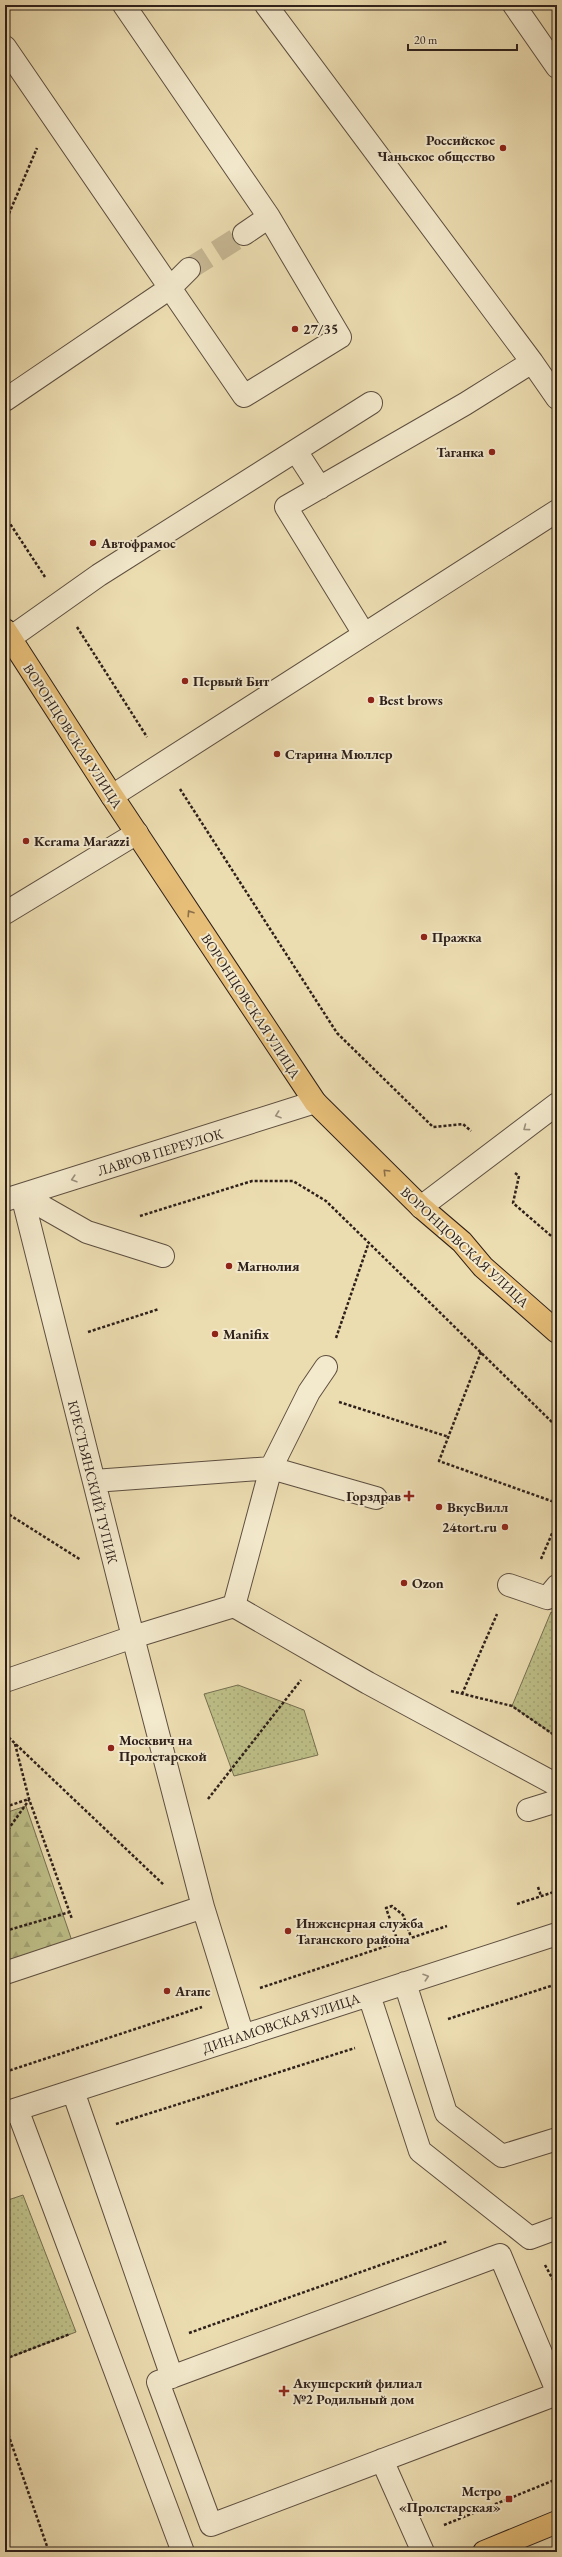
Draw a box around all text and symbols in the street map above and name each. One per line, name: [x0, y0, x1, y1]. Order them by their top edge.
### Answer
scale bar: [408, 26, 517, 52]
text: 20 m: [414, 32, 438, 48]
place label: Российское Чаньское общество: [377, 131, 495, 165]
marker: Российское Чаньское общество: [498, 143, 508, 153]
place label: 27/35: [303, 320, 338, 338]
marker: 27/35: [290, 324, 300, 334]
place label: Таганка: [436, 443, 485, 461]
marker: Таганка: [487, 447, 497, 457]
place label: Автофрамос: [100, 534, 176, 552]
marker: Автофрамос: [88, 538, 98, 548]
street label: ВОРОНЦОВСКАЯ УЛИЦА: [19, 660, 127, 812]
place label: Первый Бит: [193, 672, 270, 690]
marker: Первый Бит: [180, 676, 190, 686]
place label: Best brows: [379, 691, 443, 709]
marker: Best brows: [366, 695, 376, 705]
place label: Старина Мюллер: [285, 745, 393, 763]
marker: Старина Мюллер: [272, 749, 282, 759]
place label: Kerama Marazzi: [34, 832, 130, 850]
marker: Kerama Marazzi: [21, 836, 31, 846]
one-way arrow: [187, 910, 195, 917]
place label: Пражка: [432, 928, 483, 946]
street label: ВОРОНЦОВСКАЯ УЛИЦА: [197, 930, 305, 1082]
marker: Пражка: [419, 932, 429, 942]
one-way arrow: [274, 1110, 281, 1118]
one-way arrow: [523, 1123, 530, 1130]
street label: ЛАВРОВ ПЕРЕУЛОК: [95, 1124, 226, 1180]
one-way arrow: [383, 1169, 391, 1177]
one-way arrow: [70, 1174, 77, 1183]
street label: ВОРОНЦОВСКАЯ УЛИЦА: [397, 1183, 533, 1311]
place label: Магнолия: [237, 1257, 300, 1275]
marker: Магнолия: [224, 1261, 234, 1271]
place label: Manifix: [223, 1325, 269, 1343]
marker: Manifix: [210, 1329, 220, 1339]
street label: КРЕСТЬЯНСКИЙ ТУПИК: [64, 1398, 122, 1566]
place label: Горздрав: [346, 1487, 401, 1505]
marker: Горздрав: [404, 1491, 414, 1501]
place label: ВкусВилл: [447, 1498, 508, 1516]
marker: ВкусВилл: [434, 1502, 444, 1512]
place label: 24tort.ru: [442, 1518, 497, 1536]
marker: 24tort.ru: [500, 1522, 510, 1532]
place label: Ozon: [412, 1574, 444, 1592]
marker: Ozon: [399, 1578, 409, 1588]
place label: Москвич на Пролетарской: [119, 1731, 207, 1765]
marker: Москвич на Пролетарской: [106, 1743, 116, 1753]
place label: Инженерная служба Таганского района: [296, 1914, 424, 1948]
marker: Инженерная служба Таганского района: [283, 1926, 293, 1936]
one-way arrow: [423, 1973, 430, 1981]
place label: Агапе: [174, 1982, 211, 2000]
marker: Агапе: [162, 1986, 172, 1996]
street label: ДИНАМОВСКАЯ УЛИЦА: [200, 1989, 362, 2057]
place label: Акушерский филиал №2 Родильный дом: [292, 2374, 422, 2408]
marker: Акушерский филиал №2 Родильный дом: [278, 2385, 290, 2397]
place label: Метро «Пролетарская»: [399, 2482, 501, 2516]
marker: Метро «Пролетарская»: [504, 2494, 514, 2504]

